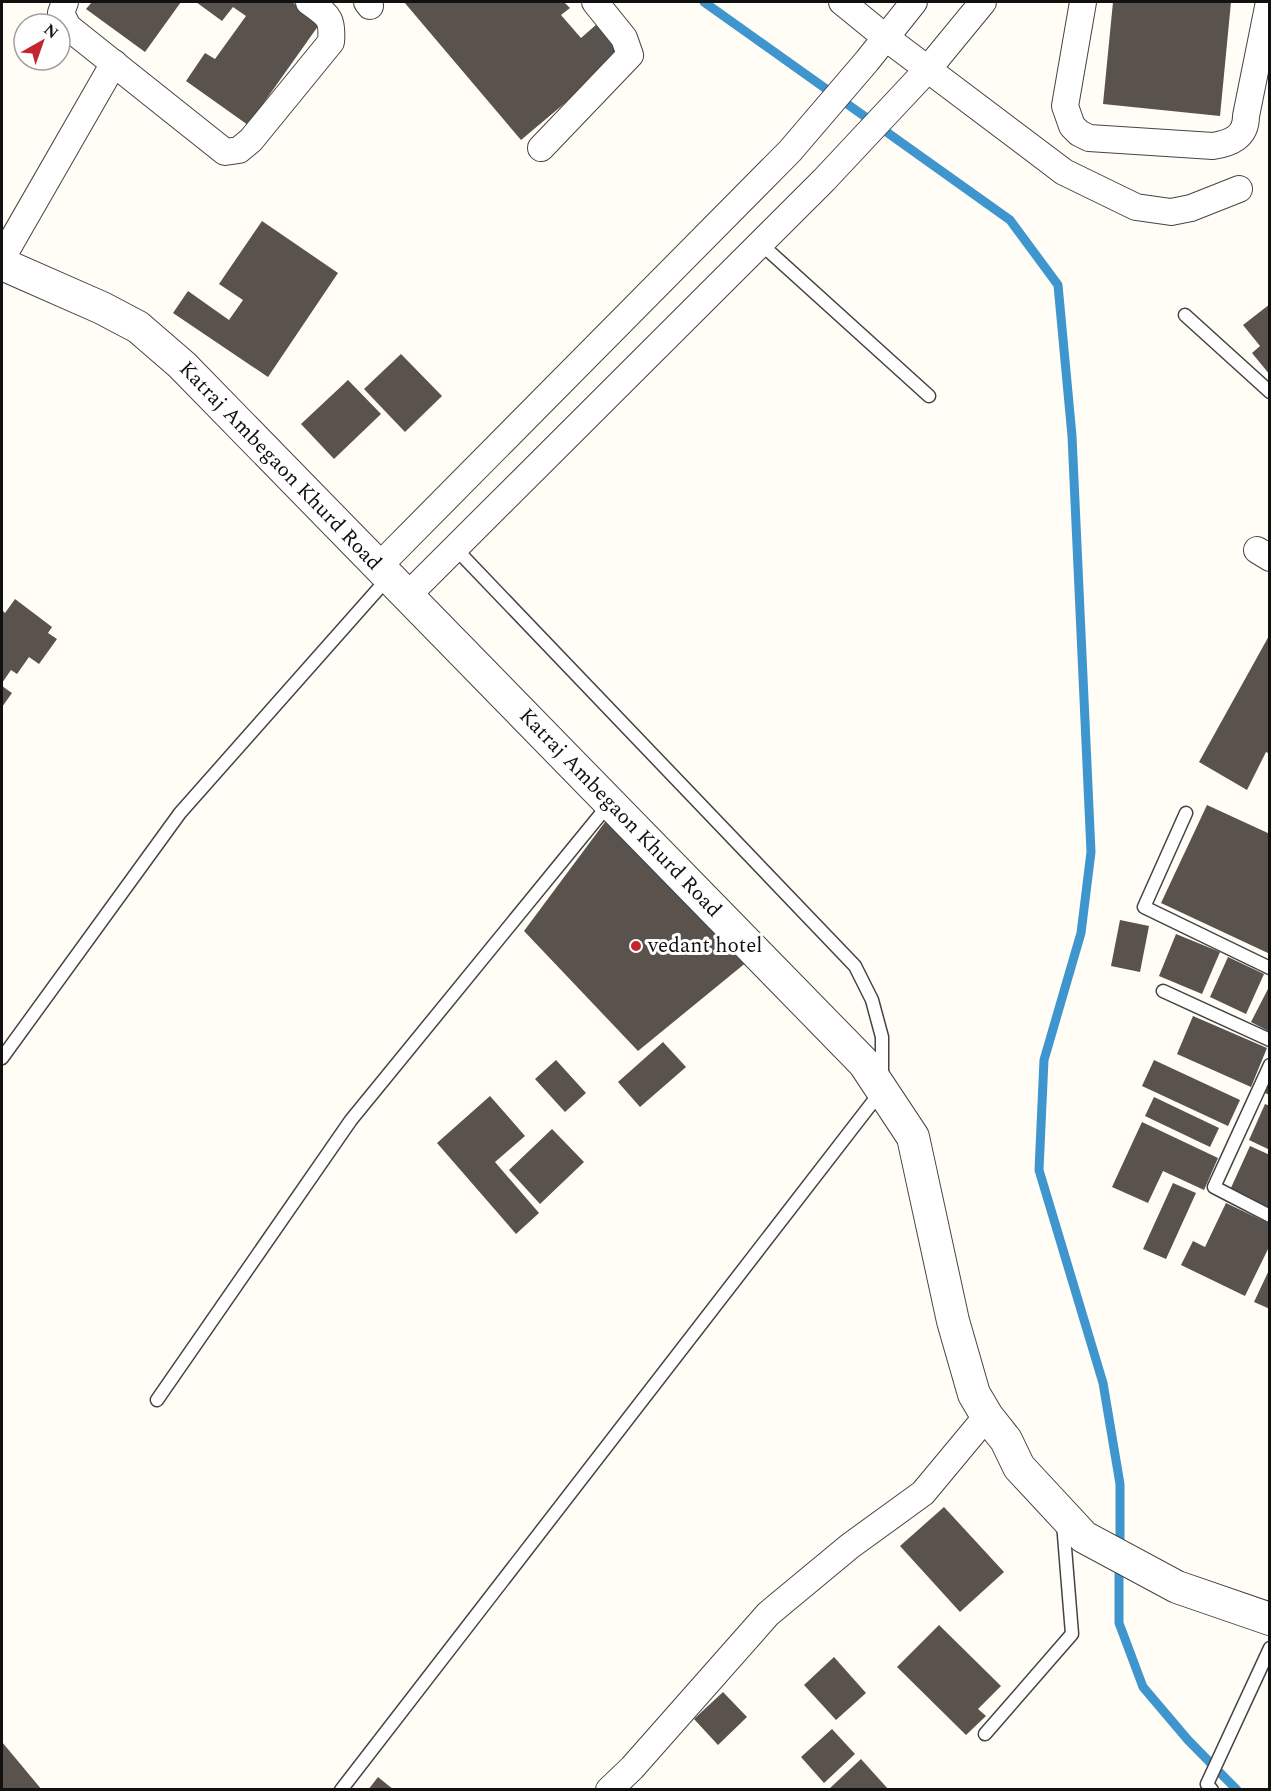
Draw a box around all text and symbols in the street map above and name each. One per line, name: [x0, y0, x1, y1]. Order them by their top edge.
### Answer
north arrow: [12, 12, 72, 72]
text: N: [38, 18, 64, 45]
street label: Katraj Ambegaon Khurd Road: [171, 354, 389, 578]
street label: Katraj Ambegaon Khurd Road: [511, 701, 729, 925]
place label: vedant hotel: [647, 930, 763, 962]
marker: vedant hotel: [629, 939, 643, 953]

